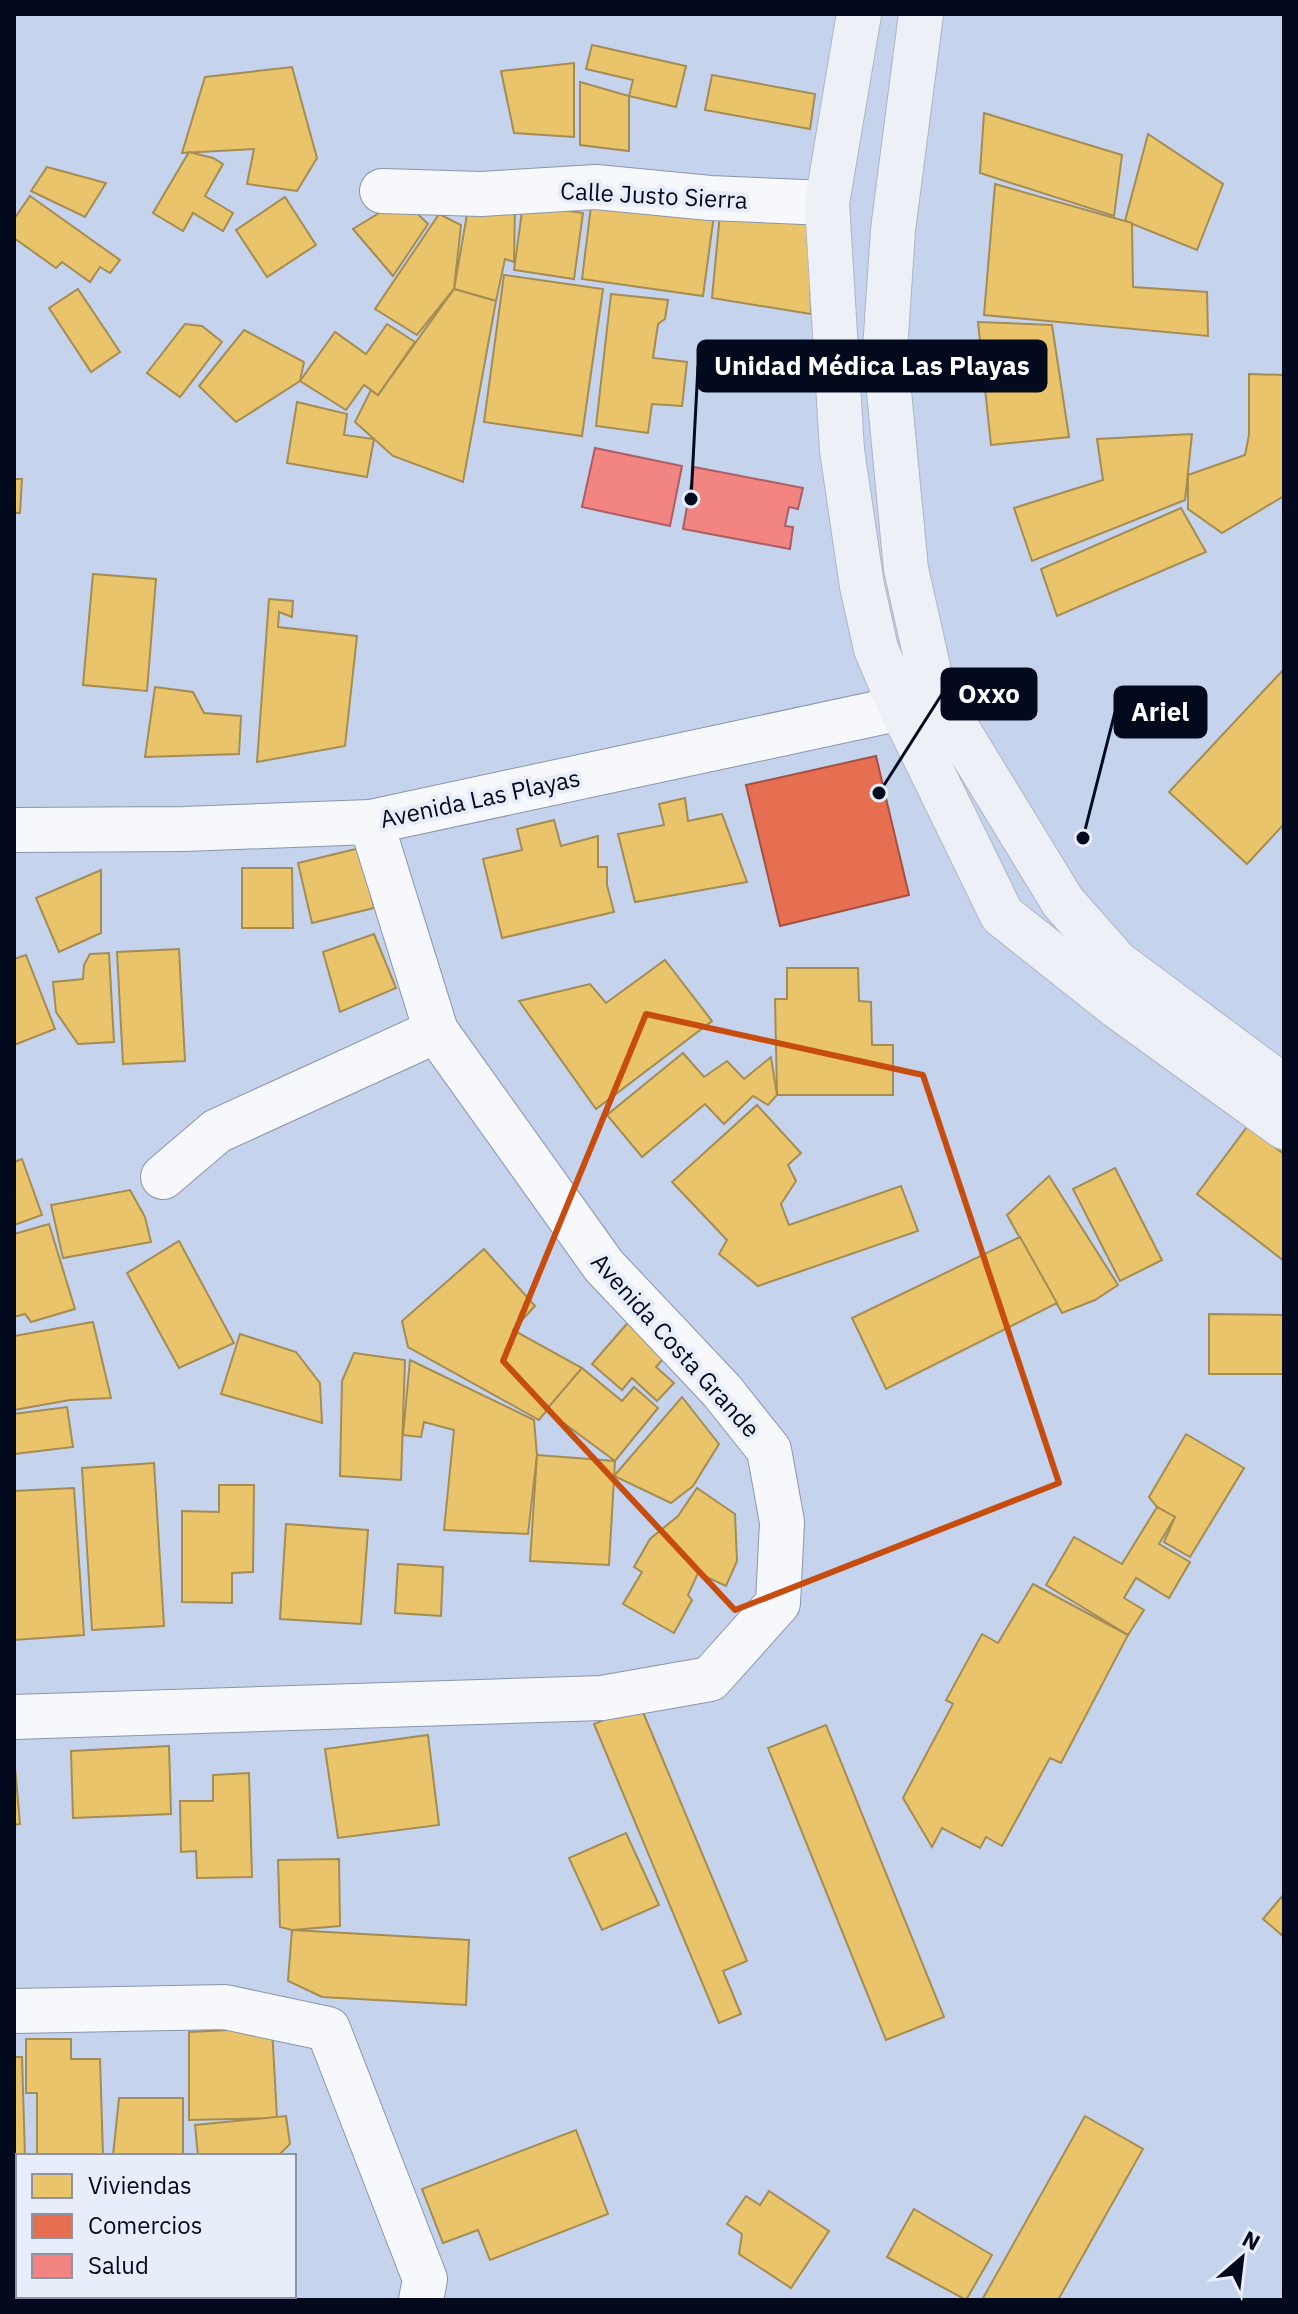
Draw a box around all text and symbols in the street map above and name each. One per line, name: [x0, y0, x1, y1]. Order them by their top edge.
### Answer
street label: Calle Justo Sierra: [559, 174, 749, 216]
callout: Unidad Médica Las Playas: [698, 341, 1046, 391]
text: Unidad Médica Las Playas: [714, 348, 1030, 382]
callout: Oxxo: [942, 669, 1036, 719]
text: Oxxo: [958, 676, 1020, 710]
callout: Ariel: [1115, 687, 1206, 737]
text: Ariel: [1131, 694, 1189, 728]
street label: Avenida Las Playas: [377, 761, 583, 835]
street label: Avenida Costa Grande: [585, 1246, 767, 1444]
legend: [16, 2154, 296, 2298]
text: Viviendas: [88, 2169, 192, 2201]
text: Comercios: [88, 2209, 202, 2241]
north arrow: [1202, 2218, 1282, 2298]
text: N: [1238, 2223, 1265, 2256]
text: Salud: [88, 2249, 149, 2281]

